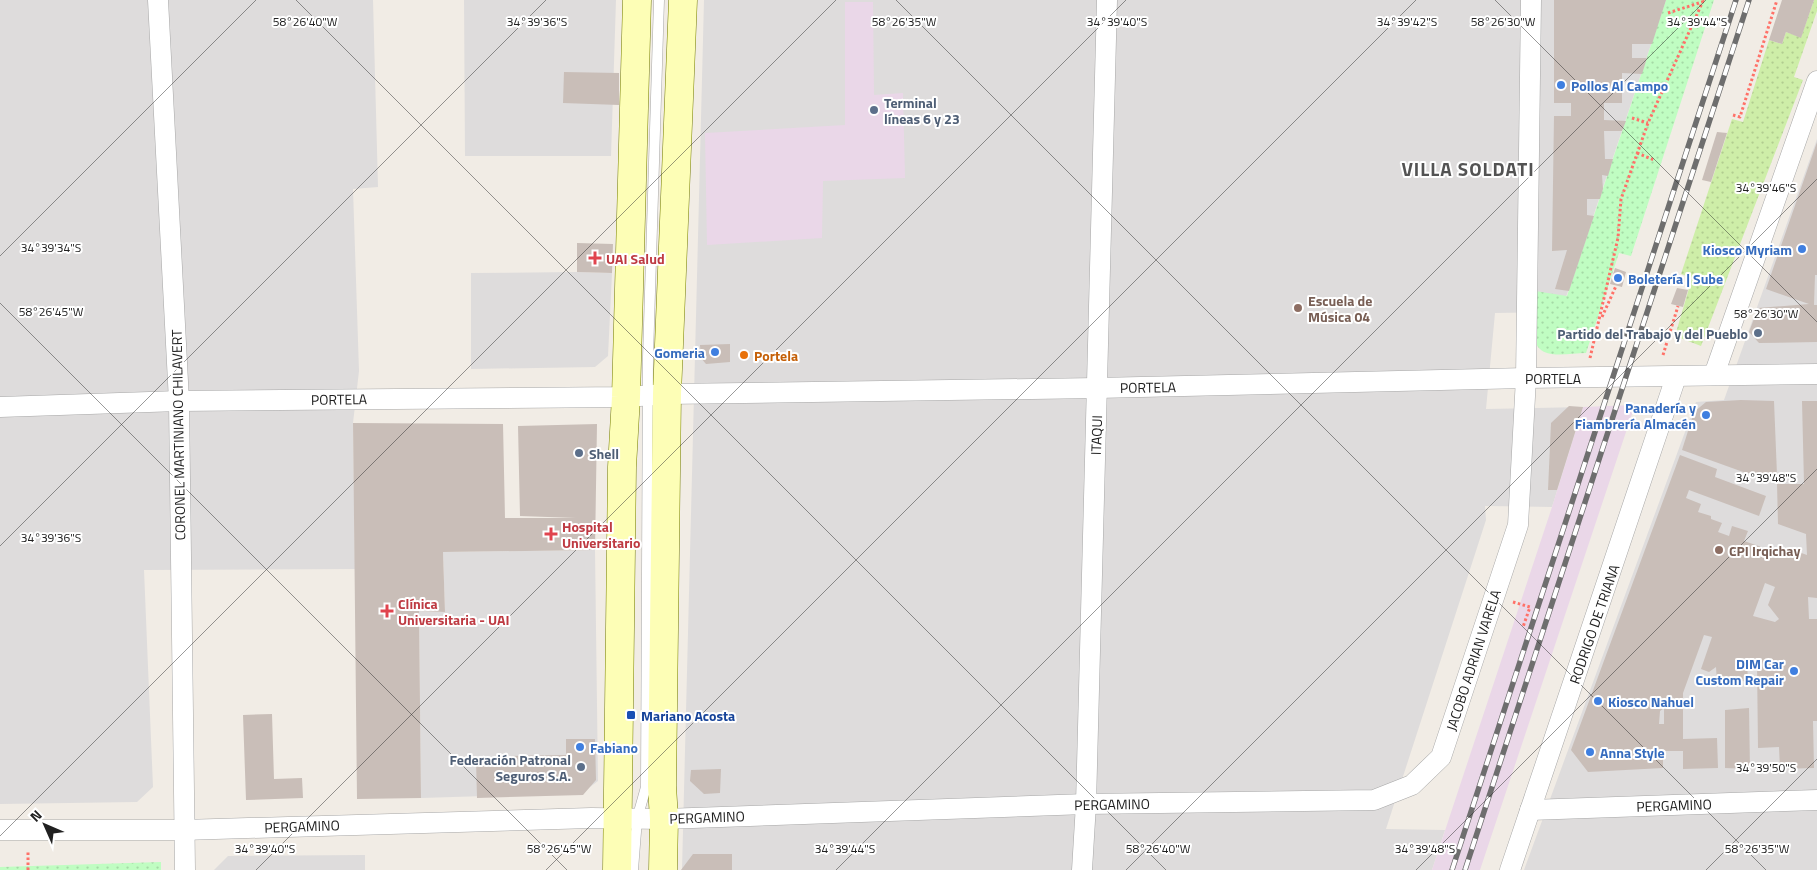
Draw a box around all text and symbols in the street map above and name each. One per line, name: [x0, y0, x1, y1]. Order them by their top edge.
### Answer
text: 58°26'40"W: [273, 12, 338, 31]
text: 34°39'36"S: [507, 12, 567, 31]
text: 58°26'35"W: [872, 12, 937, 31]
text: 34°39'40"S: [1087, 12, 1147, 31]
text: 34°39'42"S: [1377, 12, 1437, 31]
text: 58°26'30"W: [1471, 12, 1536, 31]
text: 34°39'44"S: [1667, 12, 1727, 31]
place label: Pollos Al Campo: [1571, 75, 1668, 96]
marker: Pollos Al Campo: [1555, 79, 1567, 91]
place label: Terminal líneas 6 y 23: [884, 92, 960, 129]
marker: Terminal líneas 6 y 23: [868, 104, 880, 116]
district label: VILLA SOLDATI: [1401, 154, 1535, 183]
text: 34°39'46"S: [1736, 178, 1796, 197]
text: 34°39'34"S: [21, 238, 81, 257]
place label: Kiosco Myriam: [1703, 239, 1792, 260]
marker: Kiosco Myriam: [1796, 243, 1808, 255]
place label: UAI Salud: [606, 248, 665, 269]
marker: UAI Salud: [588, 251, 602, 265]
place label: Boletería | Sube: [1628, 268, 1723, 289]
marker: Boletería | Sube: [1612, 272, 1624, 284]
place label: Escuela de Música 04: [1308, 290, 1372, 327]
text: 58°26'45"W: [19, 302, 84, 321]
marker: Escuela de Música 04: [1292, 302, 1304, 314]
text: 58°26'30"W: [1734, 304, 1799, 323]
place label: Partido del Trabajo y del Pueblo: [1557, 323, 1748, 344]
marker: Partido del Trabajo y del Pueblo: [1752, 327, 1764, 339]
street label: CORONEL MARTINIANO CHILAVERT: [166, 329, 190, 541]
place label: Gomeria: [654, 342, 705, 363]
place label: Portela: [754, 345, 798, 366]
marker: Gomeria: [709, 346, 721, 358]
marker: Portela: [738, 349, 750, 361]
street label: PORTELA: [1525, 368, 1582, 389]
street label: PORTELA: [1120, 376, 1177, 398]
street label: PORTELA: [311, 388, 368, 410]
place label: Panadería y Fiambrería Almacén: [1575, 397, 1696, 434]
marker: Panadería y Fiambrería Almacén: [1700, 409, 1712, 421]
street label: ITAQUI: [1085, 415, 1107, 455]
place label: Shell: [589, 443, 619, 464]
marker: Shell: [573, 447, 585, 459]
text: 34°39'48"S: [1736, 468, 1796, 487]
place label: Hospital Universitario: [562, 516, 640, 553]
marker: Hospital Universitario: [544, 527, 558, 541]
text: 34°39'36"S: [21, 528, 81, 547]
place label: CPI Irqichay: [1729, 540, 1800, 561]
marker: CPI Irqichay: [1713, 544, 1725, 556]
street label: RODRIGO DE TRIANA: [1564, 561, 1625, 687]
street label: JACOBO ADRIAN VARELA: [1440, 586, 1506, 733]
place label: Clínica Universitaria - UAI: [398, 593, 510, 630]
marker: Clínica Universitaria - UAI: [380, 604, 394, 618]
place label: DIM Car Custom Repair: [1695, 653, 1784, 690]
marker: DIM Car Custom Repair: [1788, 665, 1800, 677]
place label: Kiosco Nahuel: [1608, 691, 1694, 712]
marker: Kiosco Nahuel: [1592, 695, 1604, 707]
place label: Mariano Acosta: [641, 705, 735, 726]
marker: Mariano Acosta: [625, 709, 637, 721]
place label: Fabiano: [590, 737, 638, 758]
marker: Fabiano: [574, 741, 586, 753]
place label: Anna Style: [1600, 742, 1665, 763]
marker: Anna Style: [1584, 746, 1596, 758]
place label: Federación Patronal Seguros S.A.: [450, 749, 571, 786]
text: 34°39'50"S: [1736, 758, 1796, 777]
marker: Federación Patronal Seguros S.A.: [575, 761, 587, 773]
street label: PERGAMINO: [1074, 793, 1150, 815]
street label: PERGAMINO: [1636, 793, 1712, 817]
north arrow: [20, 800, 70, 850]
text: N: [25, 805, 46, 826]
street label: PERGAMINO: [669, 805, 745, 829]
street label: PERGAMINO: [264, 814, 340, 838]
text: 34°39'40"S: [235, 839, 295, 858]
text: 58°26'45"W: [527, 839, 592, 858]
text: 34°39'44"S: [815, 839, 875, 858]
text: 58°26'40"W: [1126, 839, 1191, 858]
text: 34°39'48"S: [1395, 839, 1455, 858]
text: 58°26'35"W: [1725, 839, 1790, 858]

